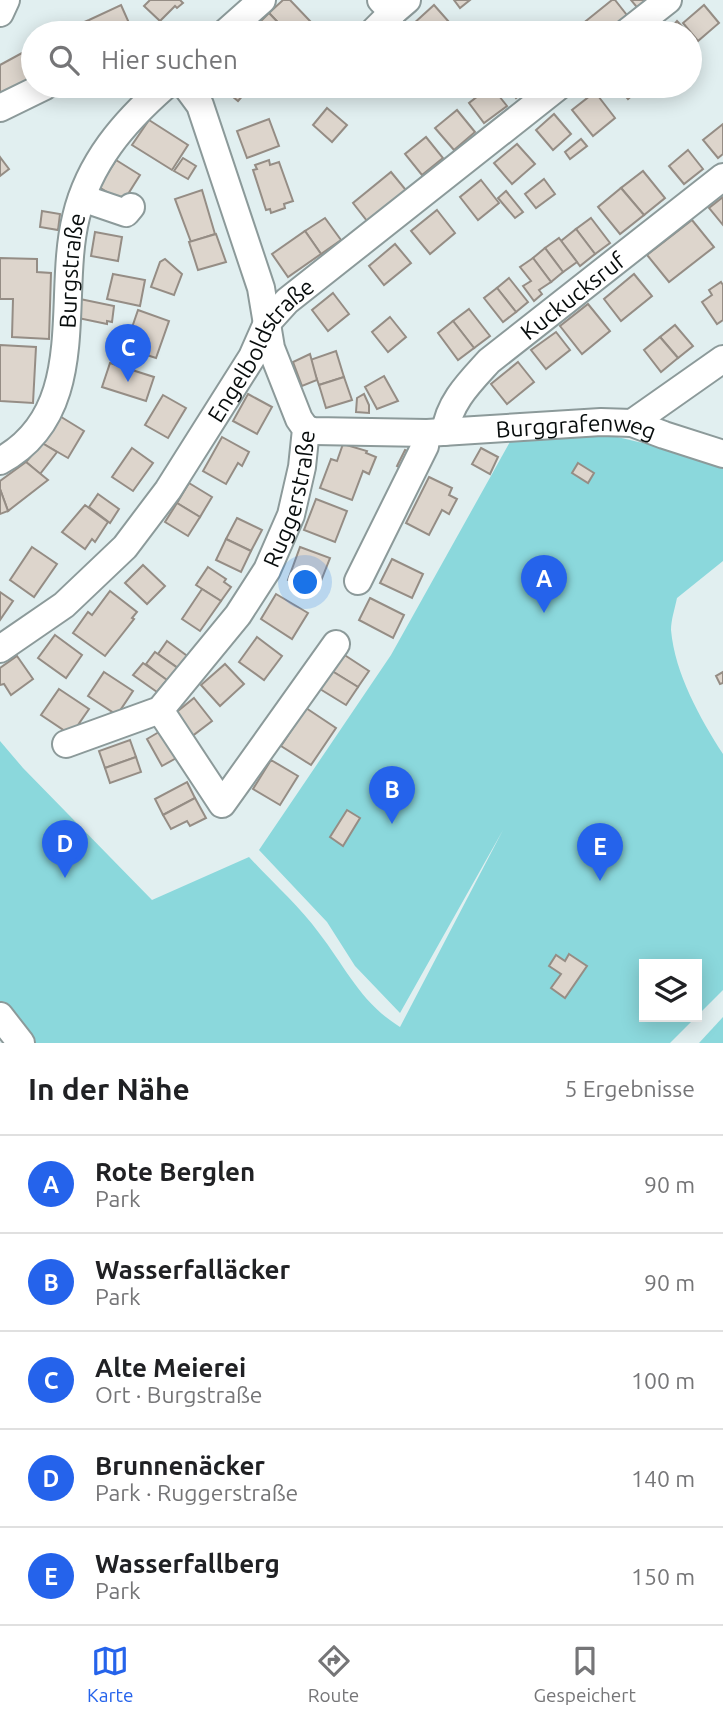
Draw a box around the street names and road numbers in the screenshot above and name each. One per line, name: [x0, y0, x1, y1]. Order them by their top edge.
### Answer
street label: Burgstraße: [54, 210, 89, 329]
street label: Kuckucksruf: [515, 247, 630, 344]
street label: Engelboldstraße: [202, 273, 318, 426]
street label: Burggrafenweg: [495, 409, 660, 444]
street label: Ruggerstraße: [257, 429, 318, 571]

